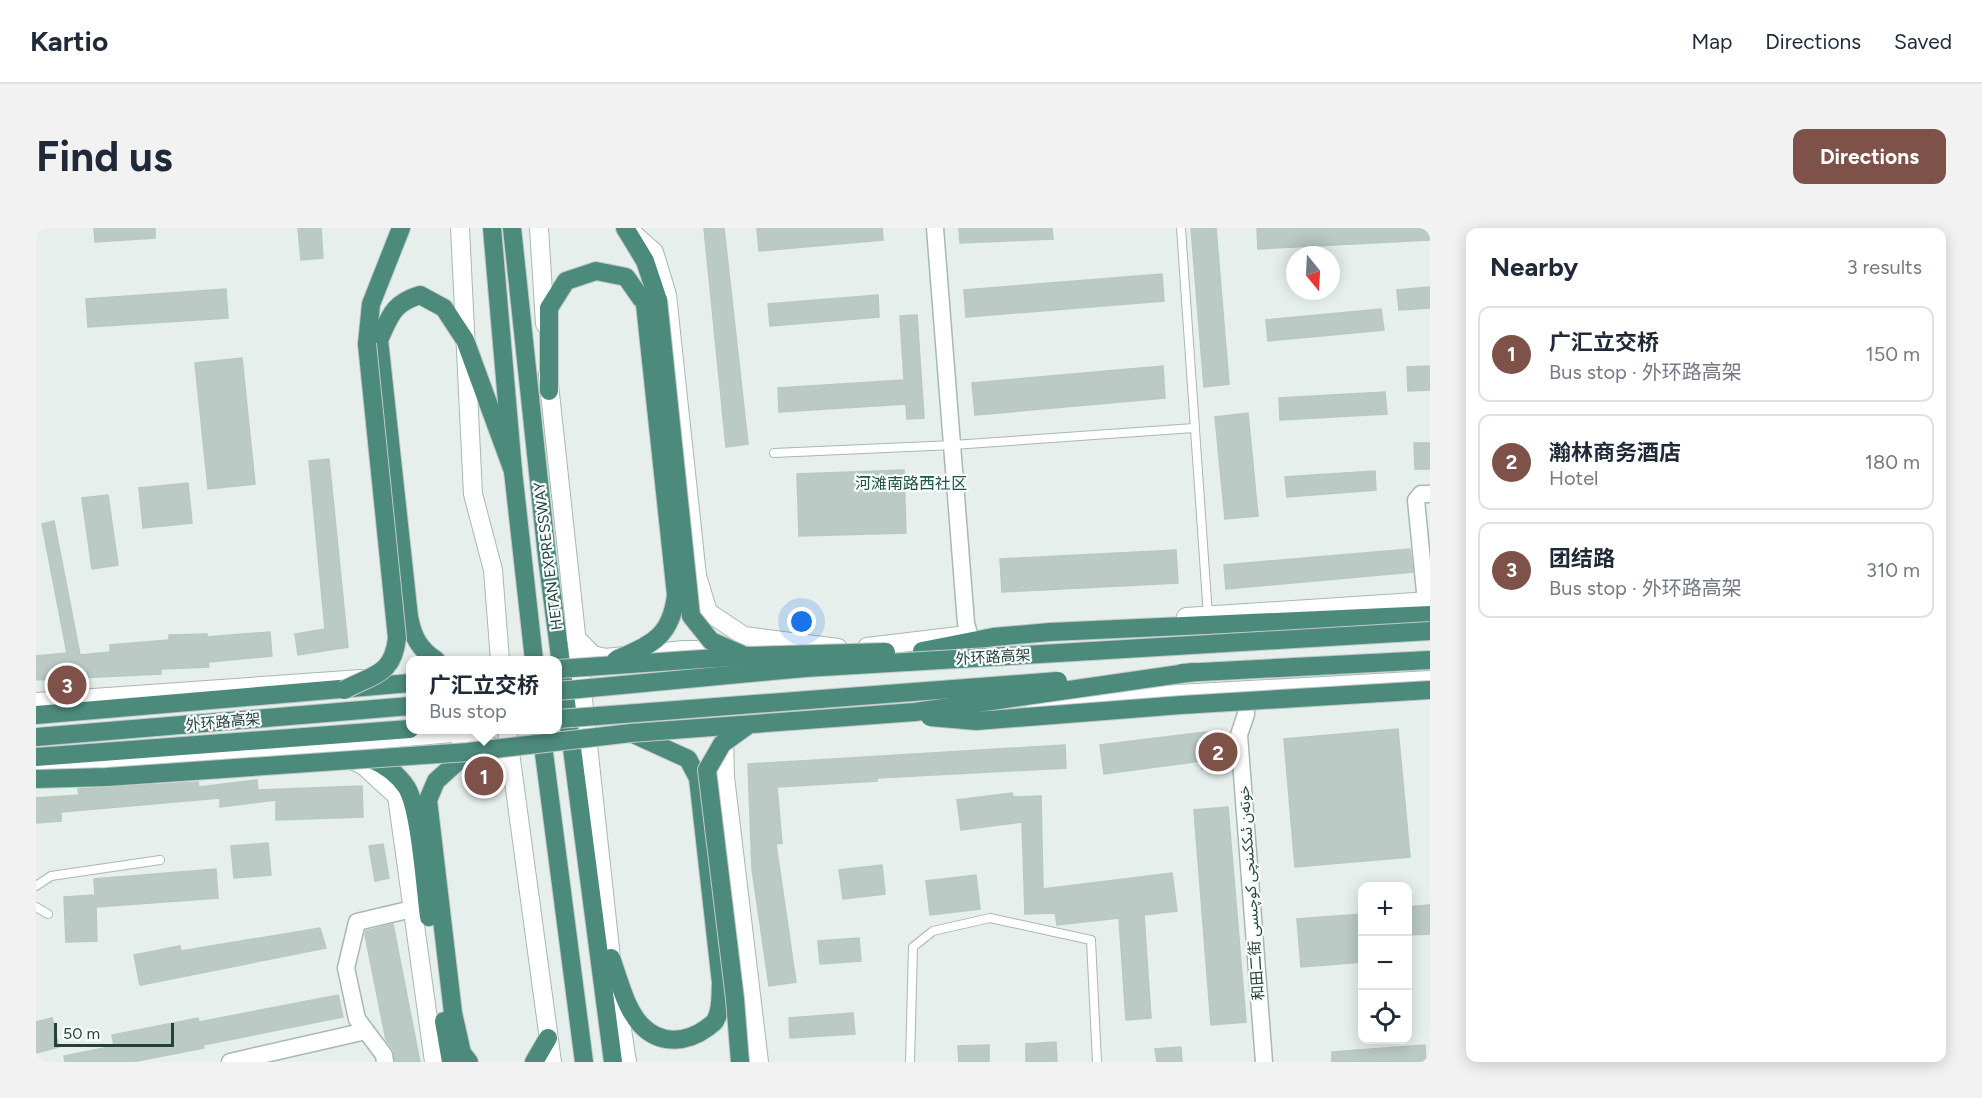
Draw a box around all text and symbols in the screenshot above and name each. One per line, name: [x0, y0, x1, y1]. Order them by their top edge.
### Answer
text: Kartio: [30, 24, 108, 58]
text: Map: [1691, 29, 1732, 54]
text: Directions: [1765, 29, 1861, 54]
text: Saved: [1894, 29, 1952, 54]
button: Directions: [1793, 129, 1946, 184]
text: Find us: [36, 131, 173, 182]
north arrow: [1286, 246, 1340, 300]
text: Nearby: [1490, 251, 1578, 283]
text: 3 results: [1847, 255, 1922, 279]
text: 广汇立交桥: [1549, 329, 1659, 356]
text: 1: [1507, 342, 1516, 366]
text: 150 m: [1865, 342, 1920, 366]
text: Bus stop · 外环路高架: [1549, 360, 1742, 384]
text: 瀚林商务酒店: [1549, 439, 1681, 466]
text: 2: [1506, 450, 1517, 474]
text: 180 m: [1865, 450, 1920, 474]
text: Hotel: [1549, 466, 1598, 490]
district label: 河滩南路西社区: [855, 474, 967, 493]
street label: HETAN EXPRESSWAY: [530, 481, 566, 631]
text: 团结路: [1549, 545, 1615, 572]
text: 3: [1506, 558, 1517, 582]
text: 310 m: [1866, 558, 1920, 582]
text: Bus stop · 外环路高架: [1549, 576, 1742, 600]
your location: [787, 607, 816, 636]
street label: 外环路高架: [955, 646, 1031, 668]
popup: [406, 656, 562, 734]
pin: 3: [48, 662, 87, 708]
text: 广汇立交桥: [429, 672, 539, 699]
text: Bus stop: [429, 699, 507, 723]
street label: 外环路高架: [185, 710, 261, 734]
pin: 2: [1198, 730, 1238, 774]
pin: 1: [464, 754, 504, 798]
street label: 和田二街 خوتەن ئىككىنچى كوچىسى: [1234, 785, 1269, 1001]
map controls: [1358, 882, 1412, 1044]
button: +: [1358, 882, 1412, 936]
button: −: [1358, 936, 1412, 990]
button: locate: [1358, 990, 1412, 1044]
scale bar: [54, 1020, 174, 1048]
text: 50 m: [63, 1024, 100, 1043]

